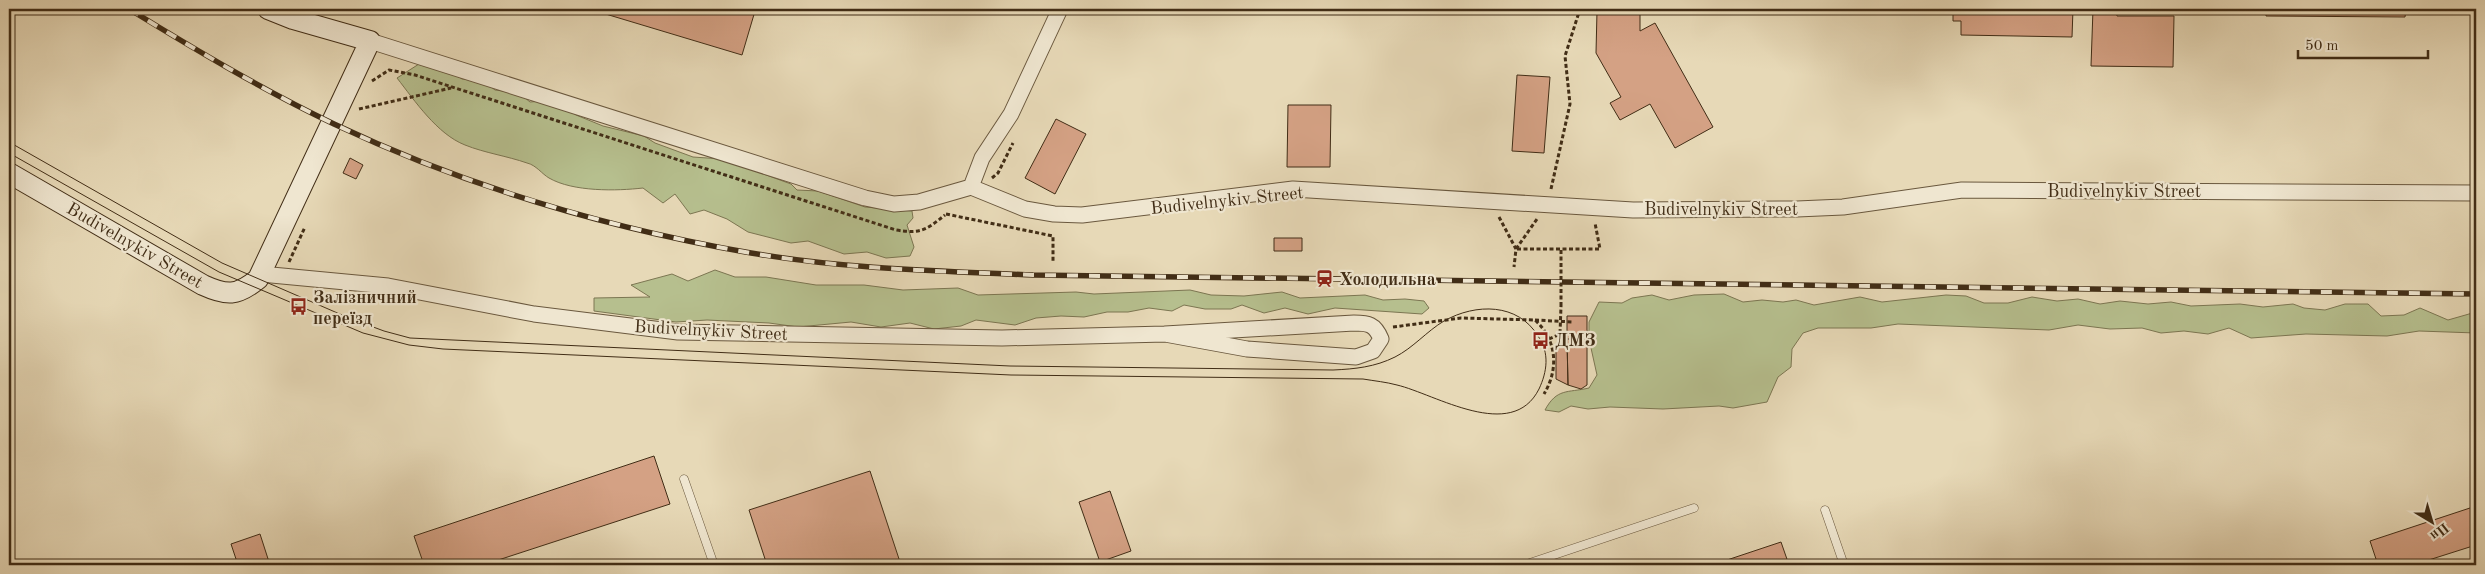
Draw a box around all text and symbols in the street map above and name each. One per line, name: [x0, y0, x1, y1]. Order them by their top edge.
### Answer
scale bar: [2298, 28, 2428, 60]
text: 50 m: [2305, 39, 2339, 54]
street label: Budivelnykiv Street: [2047, 183, 2201, 201]
street label: Budivelnykiv Street: [1150, 184, 1305, 218]
street label: Budivelnykiv Street: [63, 200, 206, 292]
street label: Budivelnykiv Street: [1644, 201, 1798, 219]
station icon: Холодильна: [1315, 269, 1335, 289]
place label: Холодильна: [1339, 271, 1436, 289]
place label: Залізничний переїзд: [313, 289, 417, 328]
bus stop icon: Залізничний переїзд: [289, 297, 309, 317]
street label: Budivelnykiv Street: [634, 318, 788, 344]
bus stop icon: ДМЗ: [1531, 330, 1551, 350]
place label: ДМЗ: [1555, 332, 1596, 350]
north arrow: [2408, 496, 2458, 546]
text: Пн: [2427, 520, 2451, 543]

